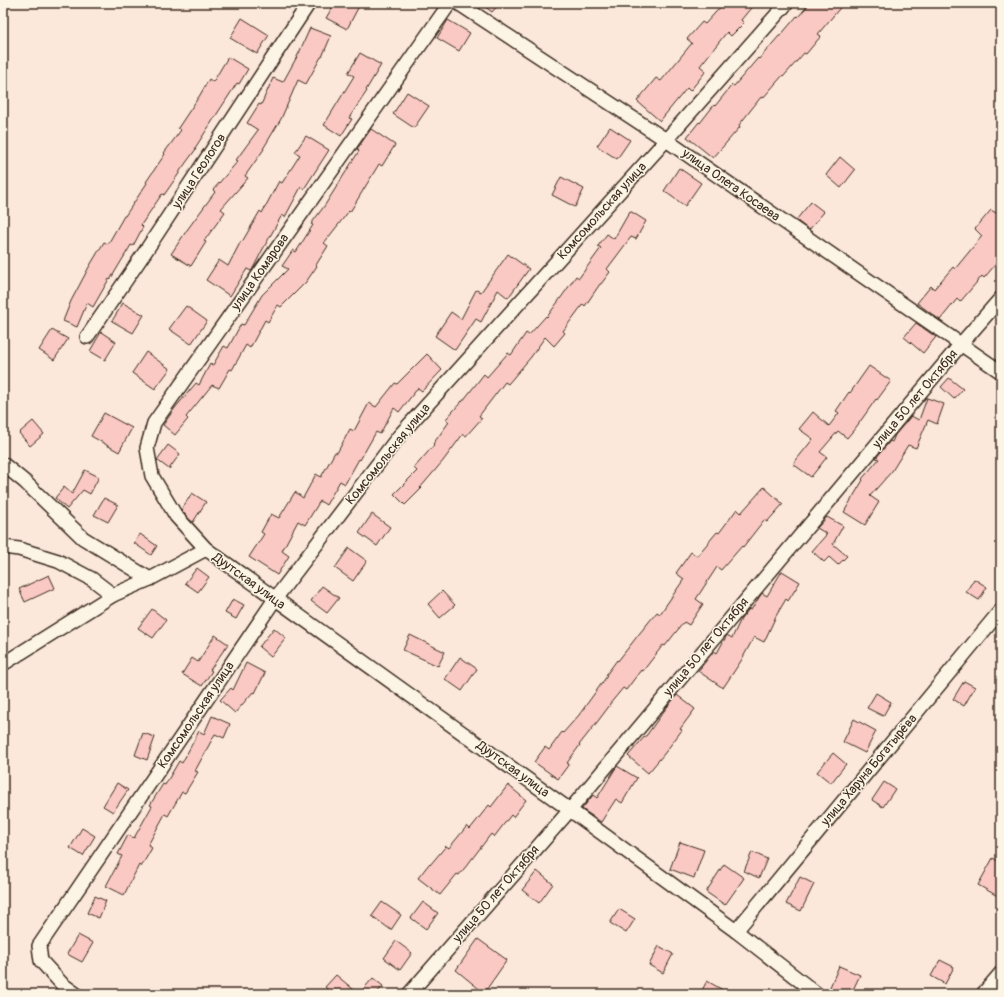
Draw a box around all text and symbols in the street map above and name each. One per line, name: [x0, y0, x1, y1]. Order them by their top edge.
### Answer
street label: улица Геологов: [168, 130, 229, 212]
street label: улица Олега Косаева: [678, 145, 783, 225]
street label: Комсомольская улица: [554, 159, 650, 263]
street label: улица Комарова: [227, 231, 292, 314]
street label: улица 50 лет Октября: [868, 346, 961, 452]
street label: Комсомольская улица: [342, 400, 434, 508]
street label: Дуутская улица: [209, 549, 289, 613]
street label: улица 50 лет Октября: [659, 594, 752, 700]
street label: Комсомольская улица: [154, 658, 238, 772]
street label: улица Харуна Богатырёва: [817, 711, 920, 830]
street label: Дуутская улица: [473, 737, 553, 801]
street label: улица 50 лет Октября: [449, 842, 543, 947]

